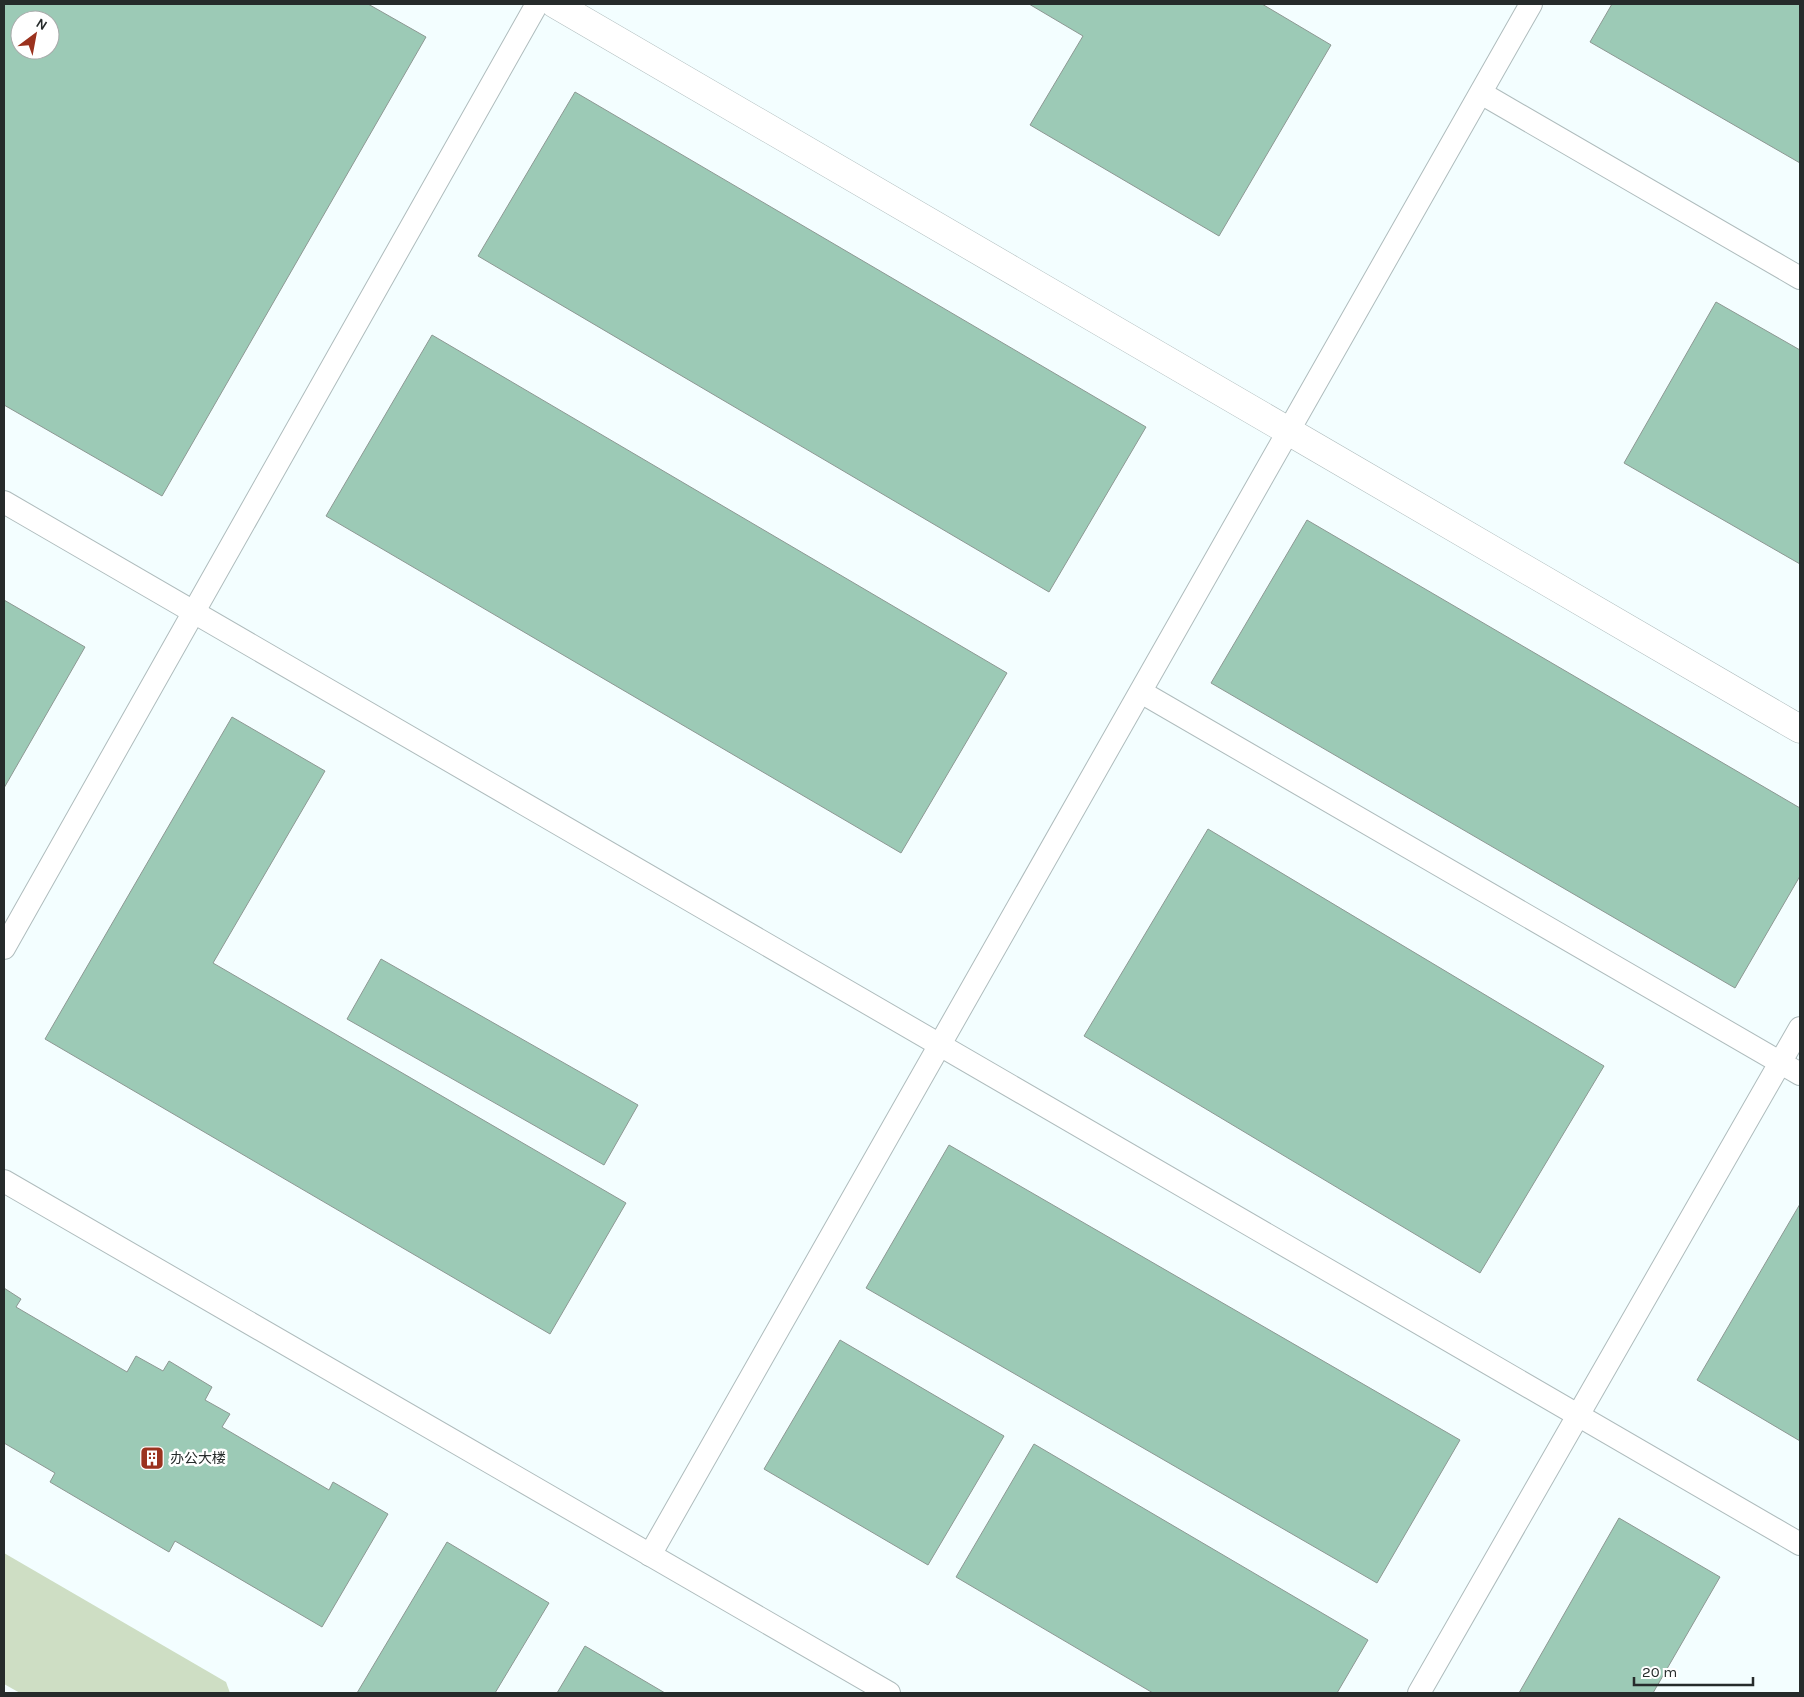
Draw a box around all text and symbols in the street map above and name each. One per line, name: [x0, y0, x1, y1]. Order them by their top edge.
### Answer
north arrow: [10, 10, 60, 60]
text: N: [33, 15, 50, 34]
building icon: 办公大楼: [139, 1445, 165, 1471]
place label: 办公大楼: [170, 1450, 226, 1467]
scale bar: [1634, 1654, 1753, 1686]
text: 20 m: [1642, 1663, 1677, 1681]

